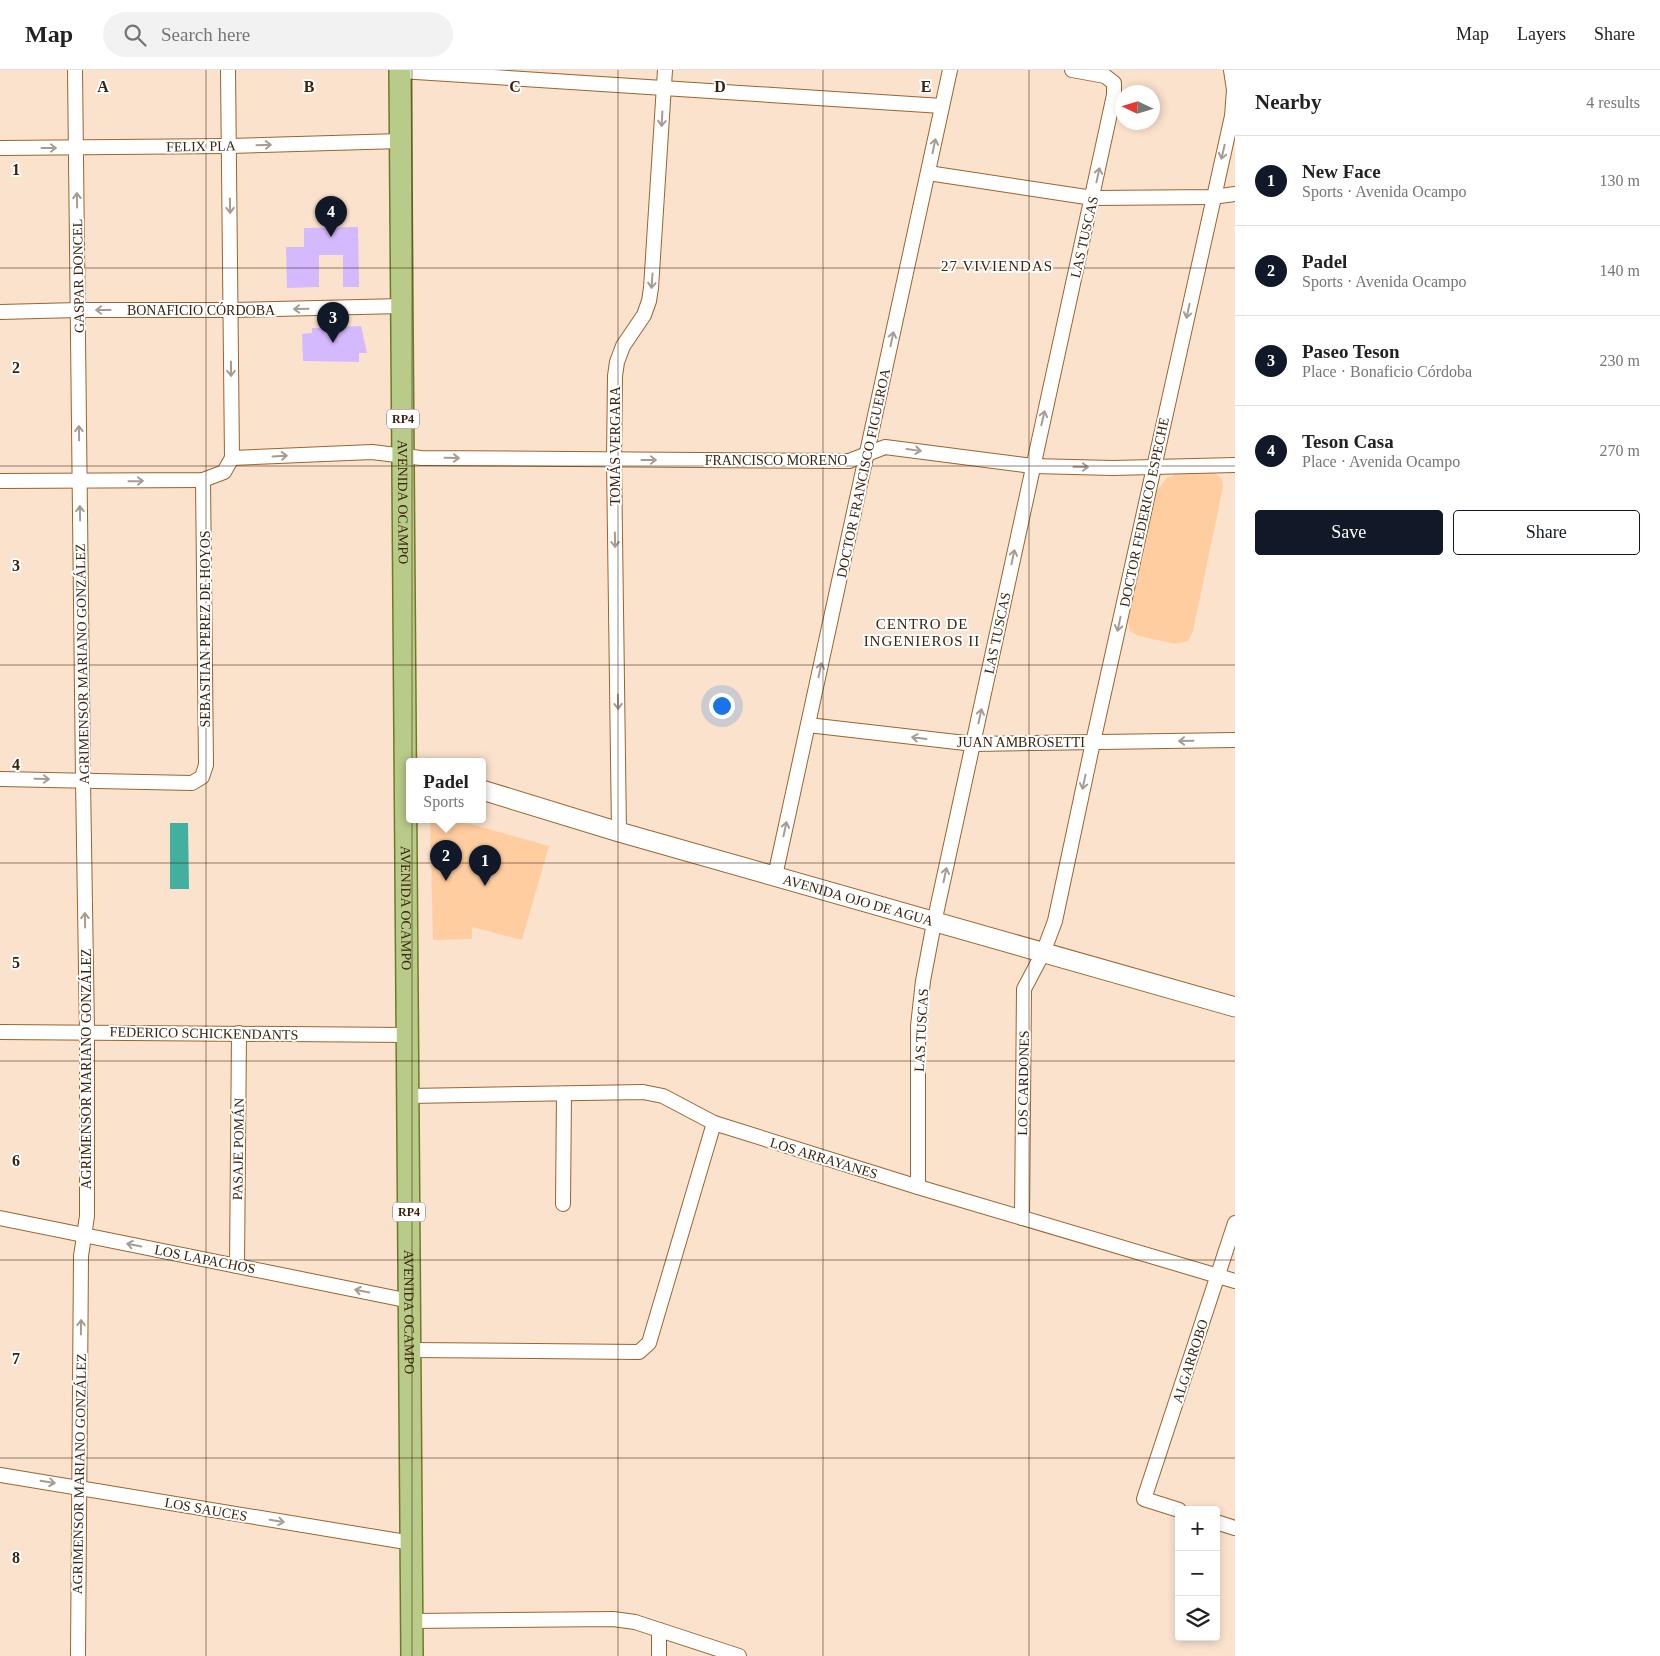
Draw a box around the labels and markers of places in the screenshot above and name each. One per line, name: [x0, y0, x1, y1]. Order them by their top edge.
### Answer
pin: 4: [315, 196, 347, 237]
pin: 3: [317, 302, 349, 343]
pin: 2: [430, 840, 462, 881]
pin: 1: [469, 845, 501, 886]

